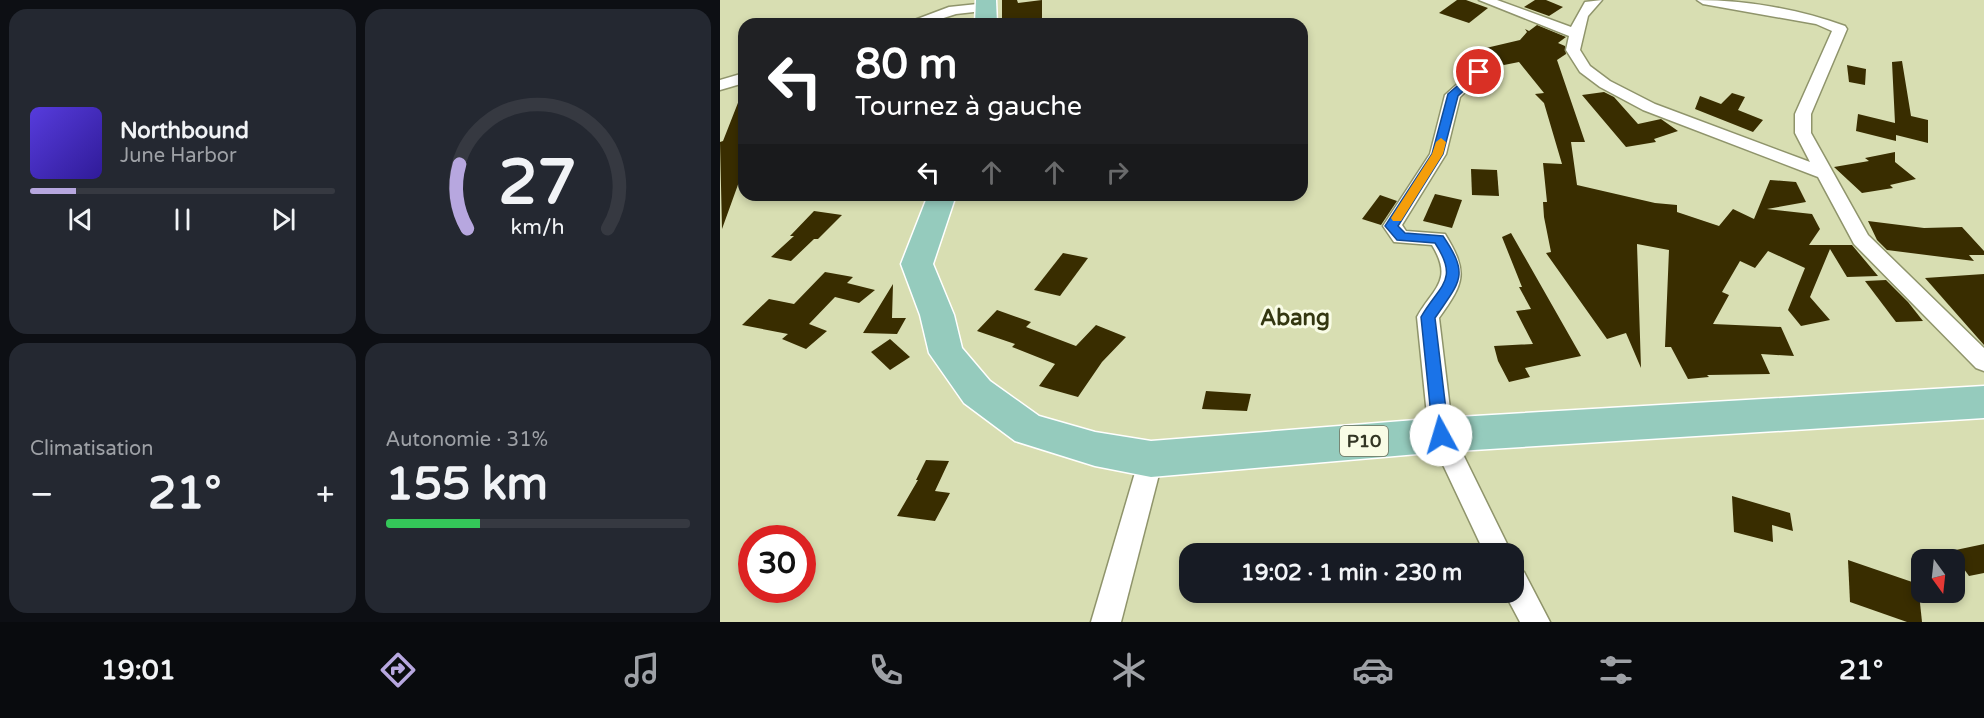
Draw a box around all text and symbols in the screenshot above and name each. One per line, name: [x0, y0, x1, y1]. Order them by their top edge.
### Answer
text: 80 m: [855, 39, 957, 90]
icon: left: [756, 42, 834, 120]
pin: [1453, 46, 1504, 97]
icon: arrive: [1462, 55, 1495, 88]
text: Tournez à gauche: [855, 90, 1082, 123]
text: Northbound: [120, 118, 249, 144]
text: June Harbor: [120, 144, 237, 168]
text: 27: [499, 146, 577, 221]
icon: left: [912, 156, 945, 189]
icon: ahead: [975, 156, 1008, 189]
icon: ahead: [1038, 156, 1071, 189]
icon: right: [1101, 156, 1134, 189]
icon: previous: [64, 203, 97, 236]
icon: pause: [166, 203, 199, 236]
icon: next: [267, 203, 300, 236]
text: km/h: [511, 214, 565, 240]
district label: Abang: [1260, 305, 1330, 331]
position arrow: [1409, 403, 1473, 467]
road number: P10: [1340, 426, 1388, 456]
text: Autonomie · 31%: [386, 428, 548, 452]
text: Climatisation: [30, 437, 153, 461]
text: 155 km: [386, 458, 548, 512]
text: 21°: [148, 467, 221, 521]
text: −: [30, 475, 54, 514]
text: +: [316, 475, 334, 514]
speed limit sign: 30: [738, 525, 816, 603]
north arrow: [1911, 549, 1965, 603]
map controls: [1911, 549, 1965, 603]
text: 19:02 · 1 min · 230 m: [1241, 560, 1462, 586]
icon: directions: [377, 649, 419, 691]
icon: music: [621, 649, 663, 691]
icon: phone: [865, 649, 907, 691]
icon: climate: [1108, 649, 1150, 691]
icon: car: [1352, 649, 1394, 691]
icon: filters: [1595, 649, 1637, 691]
text: 19:01: [101, 654, 176, 687]
text: 21°: [1839, 654, 1883, 687]

